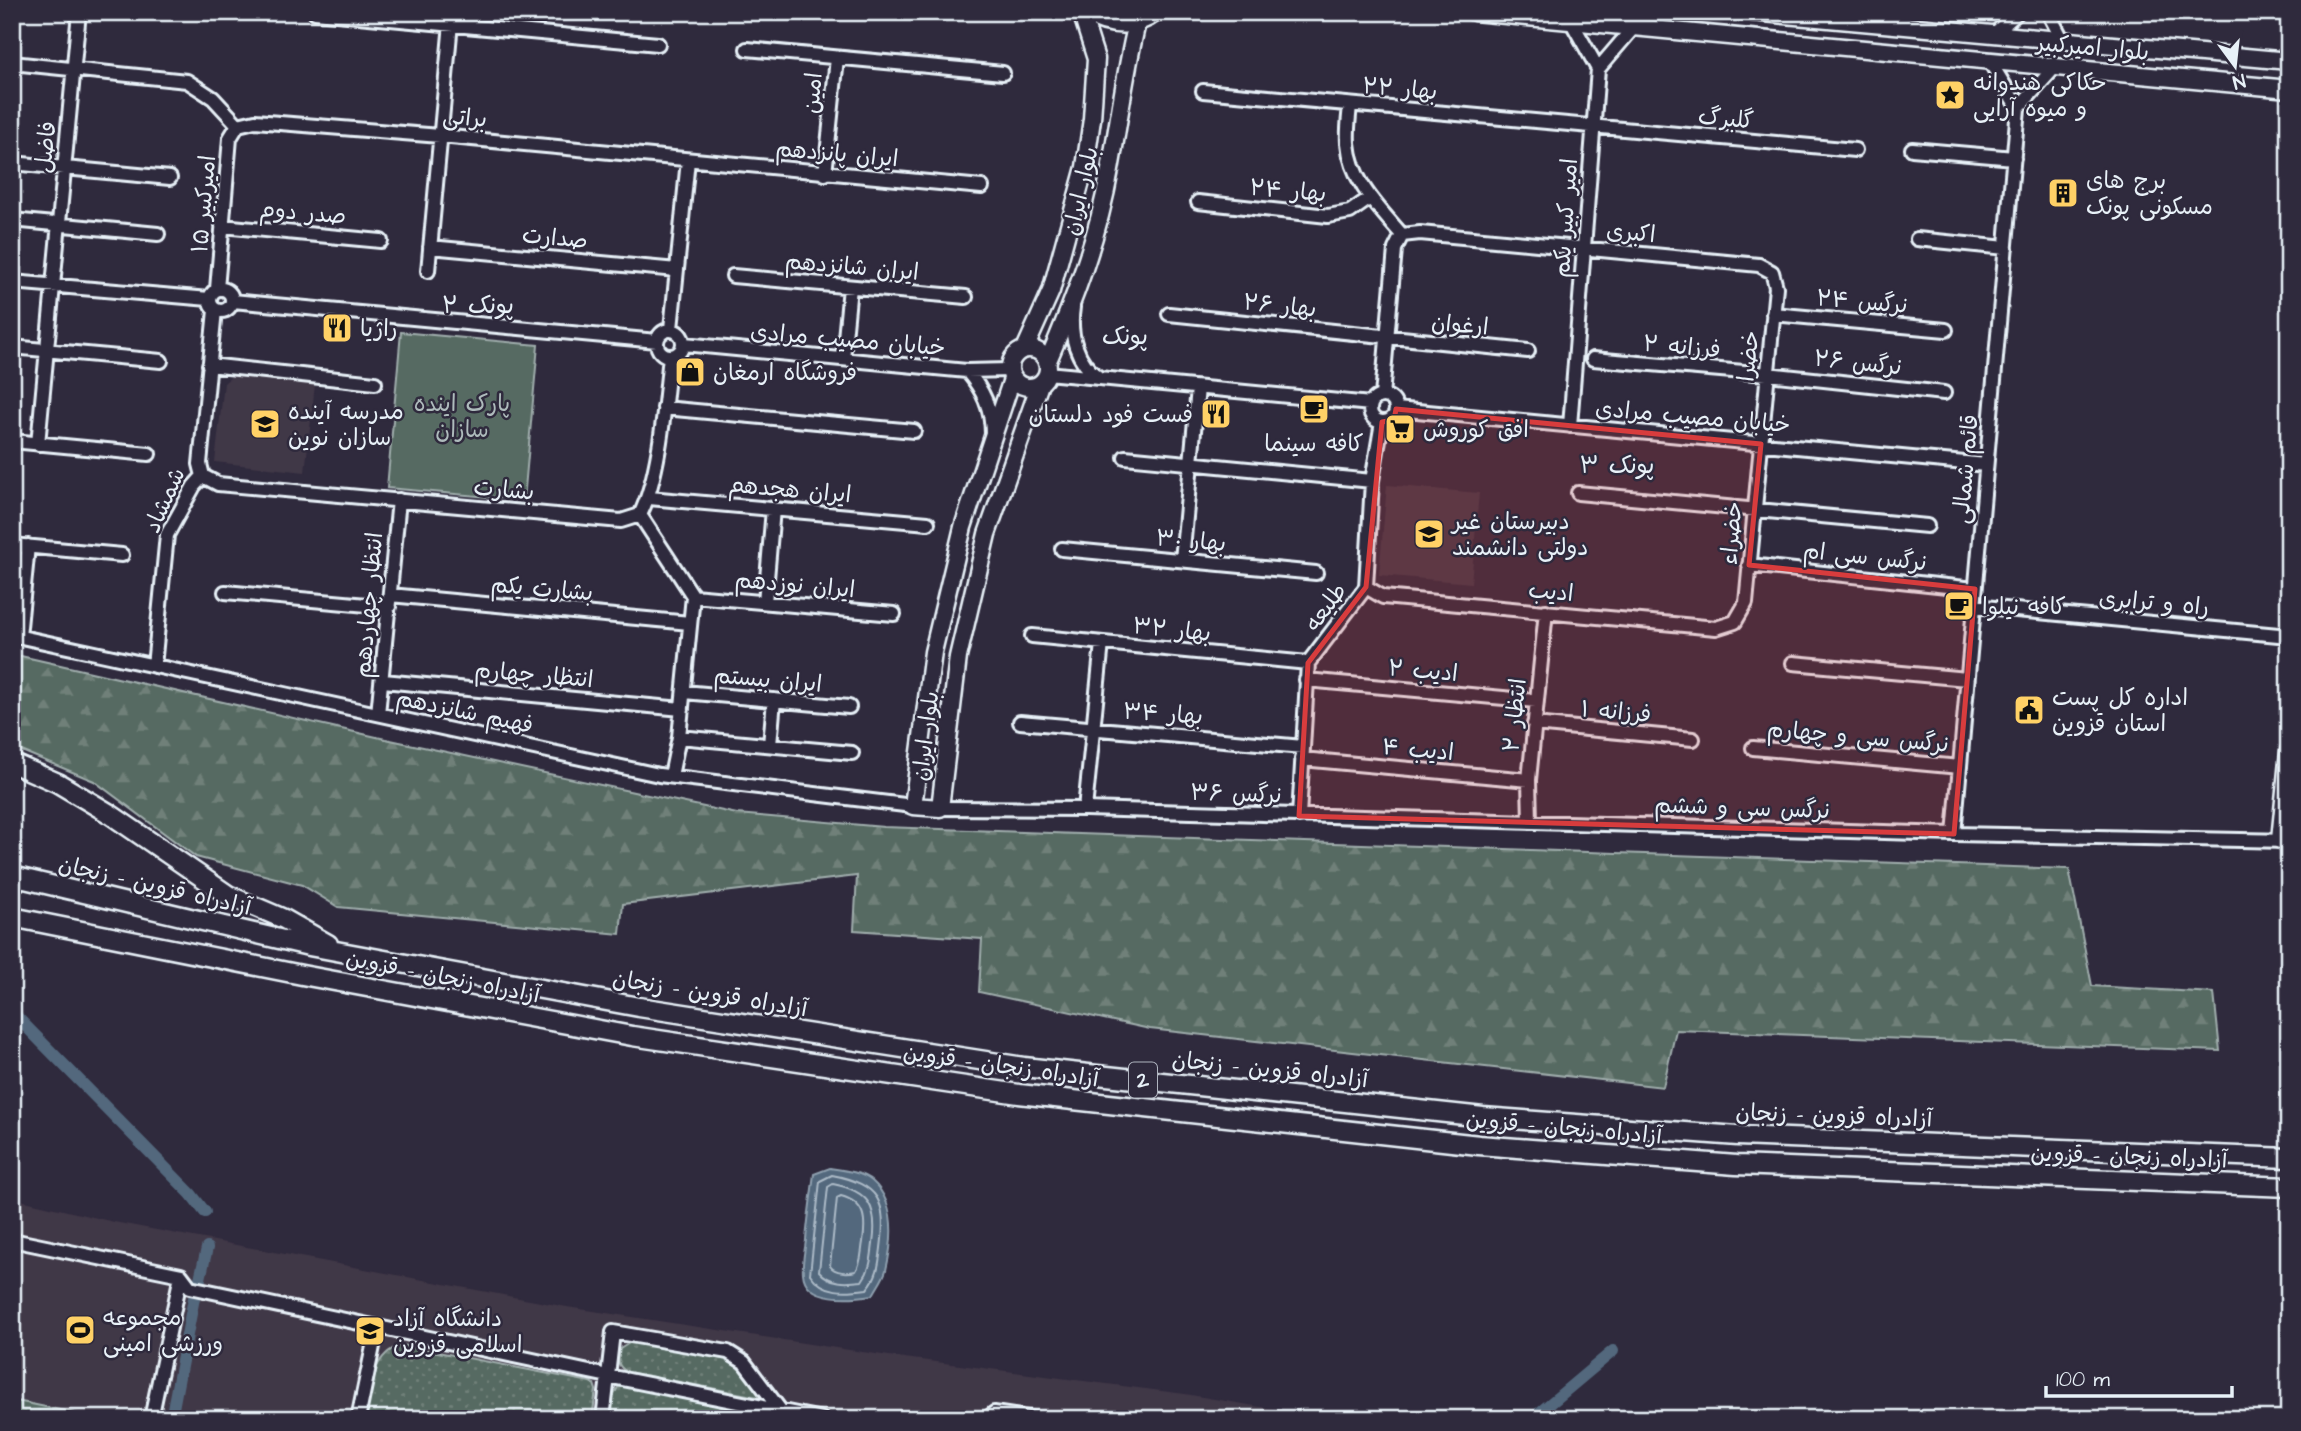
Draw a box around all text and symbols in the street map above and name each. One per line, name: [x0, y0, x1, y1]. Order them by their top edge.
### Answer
street label: بلوار امیرکبیر: [2033, 27, 2150, 69]
north arrow: [2200, 32, 2270, 102]
text: N: [2230, 66, 2248, 96]
place label: حکاکی هندوانه و میوه آرایی: [1973, 67, 2107, 125]
street label: بهار ۲۲: [1361, 70, 1439, 108]
street label: امین: [795, 71, 831, 115]
place icon: حکاکی هندوانه و میوه آرایی: [1933, 78, 1967, 112]
street label: براتی: [441, 100, 489, 136]
street label: گلبرگ: [1697, 101, 1755, 137]
street label: فاضل: [27, 120, 65, 175]
street label: ایران پانزدهم: [774, 133, 900, 176]
street label: بلوار ایران: [1055, 144, 1107, 239]
street label: امیرکبیر ۱۵: [184, 154, 224, 254]
street label: امیر کبیر یکم: [1546, 157, 1587, 279]
place label: برج های مسکونی پونک: [2086, 165, 2213, 223]
street label: بهار ۲۴: [1248, 172, 1328, 210]
building icon: برج های مسکونی پونک: [2046, 176, 2080, 210]
street label: صدر دوم: [258, 193, 347, 234]
street label: اکبری: [1605, 215, 1657, 251]
street label: صدارت: [521, 219, 589, 257]
street label: ایران شانزدهم: [784, 245, 920, 290]
street label: نرگس ۲۴: [1815, 282, 1909, 322]
street label: بهار ۲۶: [1242, 286, 1318, 326]
district label: پونک ۲: [442, 289, 514, 323]
street label: ارغوان: [1430, 307, 1490, 343]
restaurant icon: راژیا: [320, 311, 354, 345]
place label: راژیا: [360, 313, 398, 345]
street label: خیابان مصیب مرادی: [749, 316, 947, 364]
district label: پونک: [1102, 320, 1148, 354]
street label: فرزانه ۲: [1642, 328, 1722, 366]
street label: خضرا: [1730, 329, 1768, 383]
street label: نرگس ۲۶: [1812, 342, 1903, 384]
shop icon: فروشگاه ارمغان: [673, 355, 707, 389]
place label: فروشگاه ارمغان: [713, 357, 857, 389]
park label: پارک اینده سازان: [414, 388, 510, 446]
cafe icon: کافه سینما: [1297, 392, 1331, 426]
street label: خیابان مصیب مرادی: [1594, 393, 1792, 441]
place label: مدرسه آینده سازان نوین: [288, 396, 404, 454]
restaurant icon: فست فود دلستان: [1199, 397, 1233, 431]
place label: فست فود دلستان: [1029, 399, 1193, 431]
school or university icon: مدرسه آینده سازان نوین: [248, 407, 282, 441]
supermarket icon: افق کوروش: [1383, 412, 1417, 446]
street label: قائم شمالی: [1945, 413, 1988, 525]
place label: افق کوروش: [1423, 414, 1529, 446]
place label: کافه سینما: [1264, 428, 1364, 460]
district label: پونک ۳: [1579, 449, 1655, 483]
street label: شمشاد: [136, 463, 193, 538]
street label: ایران هجدهم: [727, 469, 853, 512]
street label: بشارت: [472, 471, 536, 509]
street label: خضراء: [1713, 500, 1751, 566]
place label: دبیرستان غیر دولتی دانشمند: [1450, 506, 1589, 564]
school or university icon: دبیرستان غیر دولتی دانشمند: [1412, 517, 1446, 551]
street label: بهار ۳۰: [1154, 522, 1227, 560]
street label: انتظار چهاردهم: [347, 531, 392, 679]
street label: نرگس سی ام: [1801, 535, 1928, 580]
street label: ایران نوزدهم: [733, 564, 856, 607]
street label: بشارت یکم: [489, 569, 594, 610]
street label: ادیب: [1527, 574, 1575, 610]
street label: طلیعه: [1297, 576, 1355, 639]
street label: راه و ترابری: [2097, 582, 2210, 624]
cafe icon: کافه نیلوا: [1942, 589, 1976, 623]
place label: کافه نیلوا: [1982, 591, 2066, 623]
street label: بهار ۳۲: [1131, 610, 1213, 650]
street label: ادیب ۲: [1387, 652, 1459, 690]
street label: انتظار چهارم: [473, 654, 595, 697]
street label: ایران بیستم: [712, 659, 823, 702]
street label: انتظار ۲: [1495, 677, 1535, 754]
street label: فهیم شانزدهم: [393, 682, 536, 743]
place label: اداره کل پست استان قزوین: [2052, 682, 2188, 740]
street label: بلوار ایران: [905, 689, 947, 783]
street label: فرزانه ۱: [1579, 693, 1652, 731]
public building icon: اداره کل پست استان قزوین: [2012, 693, 2046, 727]
street label: بهار ۳۴: [1122, 695, 1204, 733]
street label: نرگس سی و چهارم: [1766, 713, 1950, 762]
street label: ادیب ۴: [1381, 731, 1455, 769]
street label: نرگس ۳۶: [1190, 776, 1282, 812]
street label: نرگس سی و ششم: [1654, 789, 1830, 828]
street label: آزادراه قزوین - زنجان: [55, 848, 256, 924]
street label: آزادراه زنجان - قزوین: [343, 942, 544, 1012]
street label: آزادراه قزوین - زنجان: [610, 963, 811, 1025]
street label: آزادراه زنجان - قزوین: [901, 1036, 1102, 1096]
street label: آزادراه قزوین - زنجان: [1170, 1044, 1371, 1096]
road number: 2: [1129, 1062, 1157, 1098]
street label: آزادراه قزوین - زنجان: [1735, 1097, 1934, 1135]
street label: آزادراه زنجان - قزوین: [1464, 1103, 1665, 1153]
street label: آزادراه زنجان - قزوین: [2030, 1138, 2229, 1176]
place label: مجموعه ورزشی امینی: [103, 1302, 223, 1360]
place label: دانشگاه آزاد اسلامی قزوین: [393, 1303, 522, 1361]
sports icon: مجموعه ورزشی امینی: [63, 1313, 97, 1347]
school or university icon: دانشگاه آزاد اسلامی قزوین: [353, 1314, 387, 1348]
scale bar: [2046, 1354, 2231, 1398]
text: 100 m: [2056, 1365, 2111, 1394]

